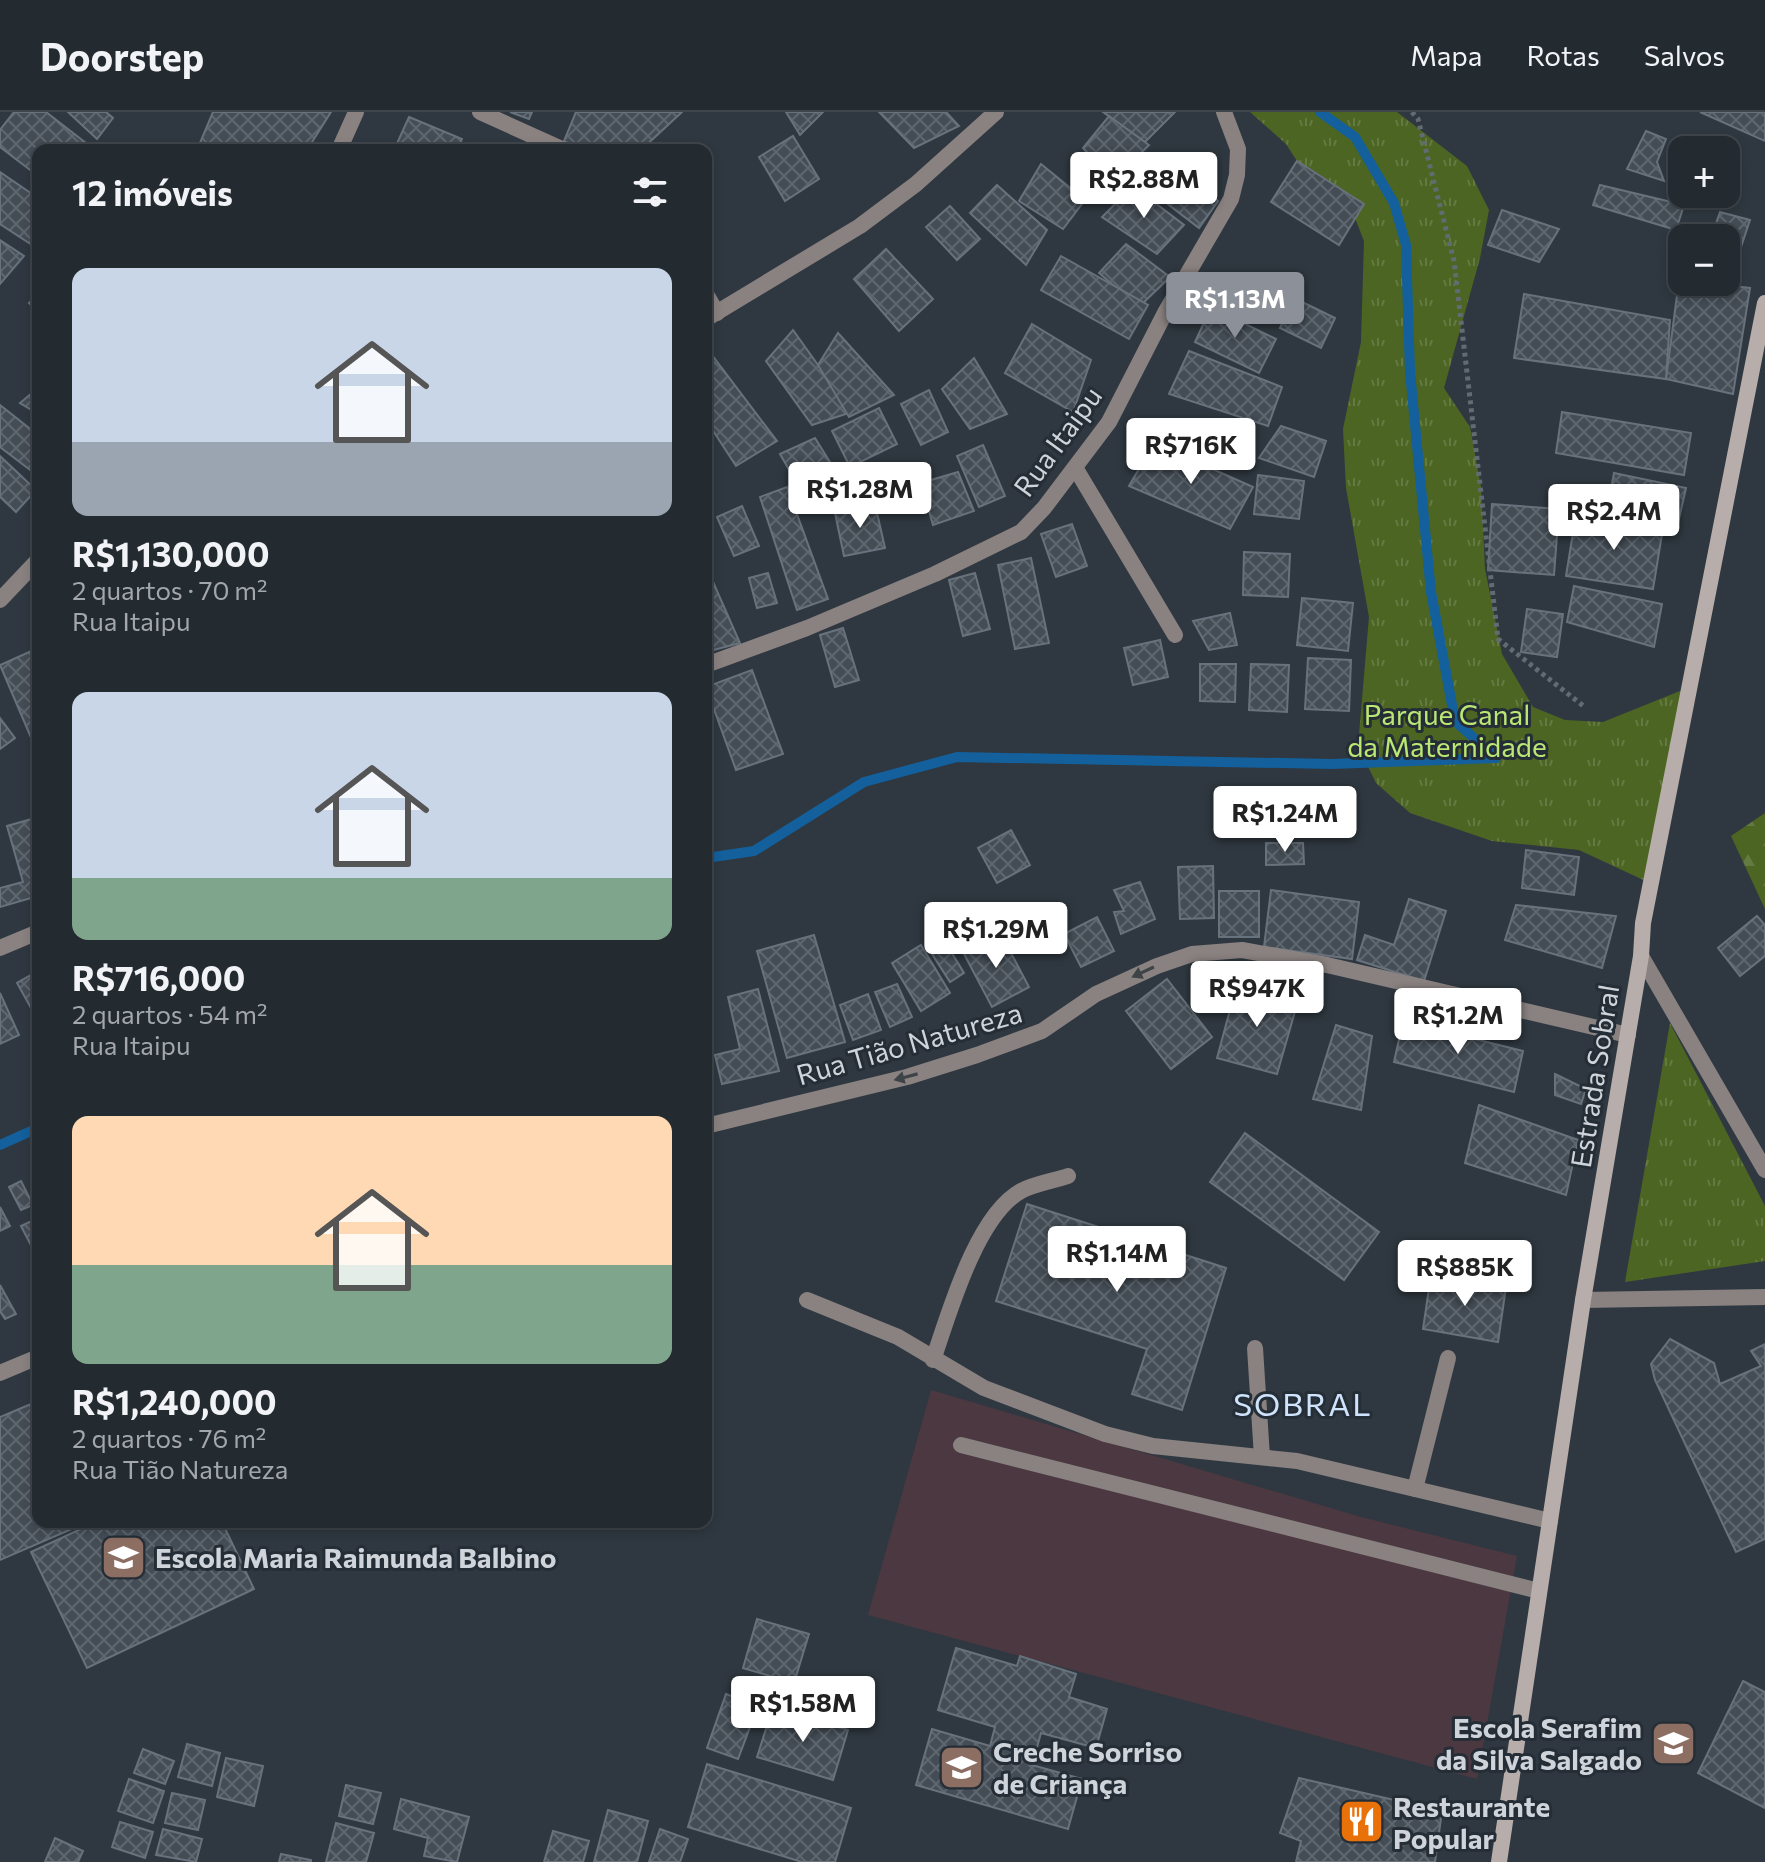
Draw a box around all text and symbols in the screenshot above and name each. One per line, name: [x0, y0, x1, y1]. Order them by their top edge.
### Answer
text: Doorstep: [40, 32, 204, 79]
text: Mapa: [1410, 38, 1483, 72]
text: Rotas: [1527, 38, 1600, 72]
text: Salvos: [1644, 38, 1725, 72]
map controls: [1668, 136, 1740, 296]
button: +: [1668, 136, 1740, 208]
pin: R$2.88M: [1070, 152, 1218, 220]
text: R$2.88M: [1088, 162, 1200, 193]
icon: filters: [628, 170, 672, 214]
text: 12 imóveis: [72, 171, 233, 213]
button: −: [1668, 224, 1740, 296]
pin: R$1.13M: [1161, 272, 1309, 340]
text: R$1.13M: [1184, 282, 1286, 313]
icon: home: [300, 320, 444, 464]
street label: Rua Itaipu: [1006, 379, 1108, 503]
pin: R$716K: [1126, 418, 1256, 486]
text: R$716K: [1144, 428, 1238, 459]
pin: R$1.28M: [786, 462, 934, 530]
text: R$1.28M: [806, 472, 914, 503]
pin: R$2.4M: [1549, 484, 1679, 552]
text: R$2.4M: [1566, 494, 1662, 525]
text: R$1,130,000: [72, 532, 270, 574]
text: 2 quartos · 70 m²: [72, 574, 268, 605]
text: Rua Itaipu: [72, 605, 190, 636]
park label: Parque Canal da Maternidade: [1347, 697, 1547, 763]
icon: home: [300, 744, 444, 888]
pin: R$1.24M: [1211, 786, 1359, 854]
text: R$1.24M: [1232, 796, 1339, 827]
pin: R$1.29M: [922, 902, 1070, 970]
text: R$1.29M: [942, 912, 1050, 943]
text: R$716,000: [72, 956, 245, 998]
pin: R$947K: [1192, 961, 1322, 1029]
one-way arrow: [1131, 965, 1154, 979]
text: R$947K: [1209, 971, 1305, 1002]
street label: Estrada Sobral: [1563, 982, 1625, 1170]
pin: R$1.2M: [1393, 988, 1523, 1056]
street label: Rua Tião Natureza: [792, 995, 1026, 1091]
text: 2 quartos · 54 m²: [72, 998, 267, 1029]
text: R$1.2M: [1412, 998, 1504, 1029]
text: Rua Itaipu: [72, 1029, 190, 1060]
one-way arrow: [894, 1071, 919, 1083]
icon: home: [300, 1168, 444, 1312]
pin: R$1.14M: [1043, 1226, 1191, 1294]
text: R$1.14M: [1066, 1236, 1168, 1267]
pin: R$885K: [1400, 1240, 1530, 1308]
text: R$885K: [1416, 1250, 1514, 1281]
text: R$1,240,000: [72, 1380, 277, 1422]
district label: SOBRAL: [1233, 1383, 1373, 1423]
text: 2 quartos · 76 m²: [72, 1422, 266, 1453]
text: Rua Tião Natureza: [72, 1453, 288, 1484]
school or university icon: Escola Maria Raimunda Balbino: [100, 1533, 148, 1581]
place label: Escola Maria Raimunda Balbino: [155, 1540, 557, 1574]
pin: R$1.58M: [729, 1676, 877, 1744]
text: R$1.58M: [749, 1686, 857, 1717]
place label: Escola Serafim da Silva Salgado: [1436, 1710, 1642, 1776]
school or university icon: Escola Serafim da Silva Salgado: [1649, 1719, 1697, 1767]
place label: Creche Sorriso de Criança: [993, 1734, 1182, 1800]
school or university icon: Creche Sorriso de Criança: [938, 1743, 986, 1791]
place label: Restaurante Popular: [1393, 1789, 1550, 1855]
restaurant icon: Restaurante Popular: [1338, 1798, 1386, 1846]

